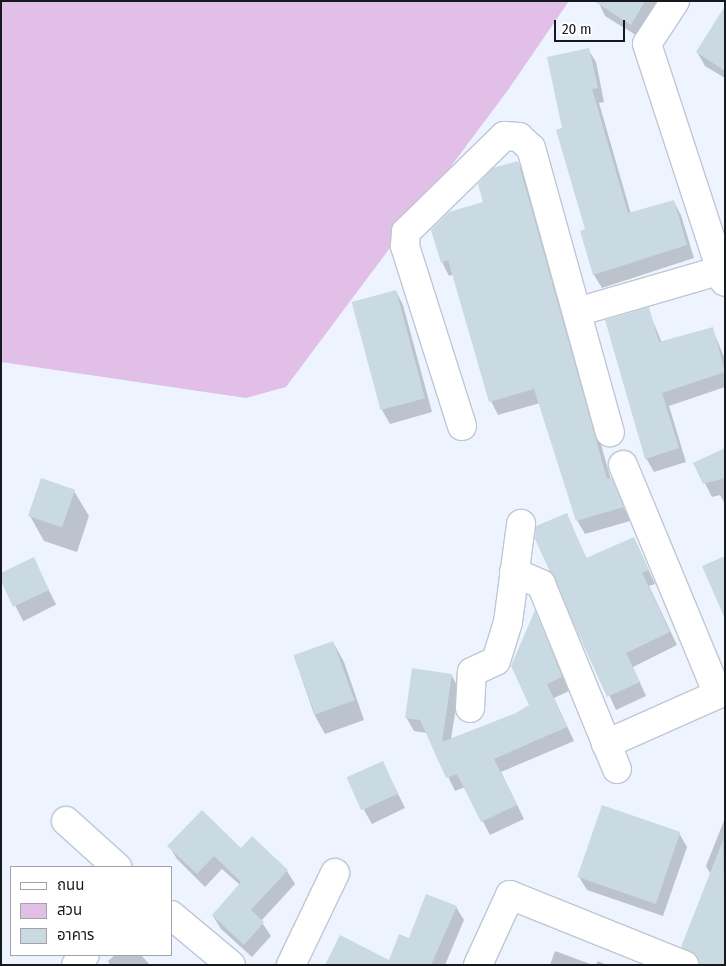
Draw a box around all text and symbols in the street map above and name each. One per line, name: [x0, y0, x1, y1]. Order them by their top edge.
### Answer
scale bar: [556, 10, 627, 42]
text: 20 m: [562, 20, 592, 38]
legend: [10, 866, 172, 956]
text: ถนน: [57, 876, 84, 894]
text: สวน: [57, 901, 82, 919]
text: อาคาร: [57, 926, 94, 944]

